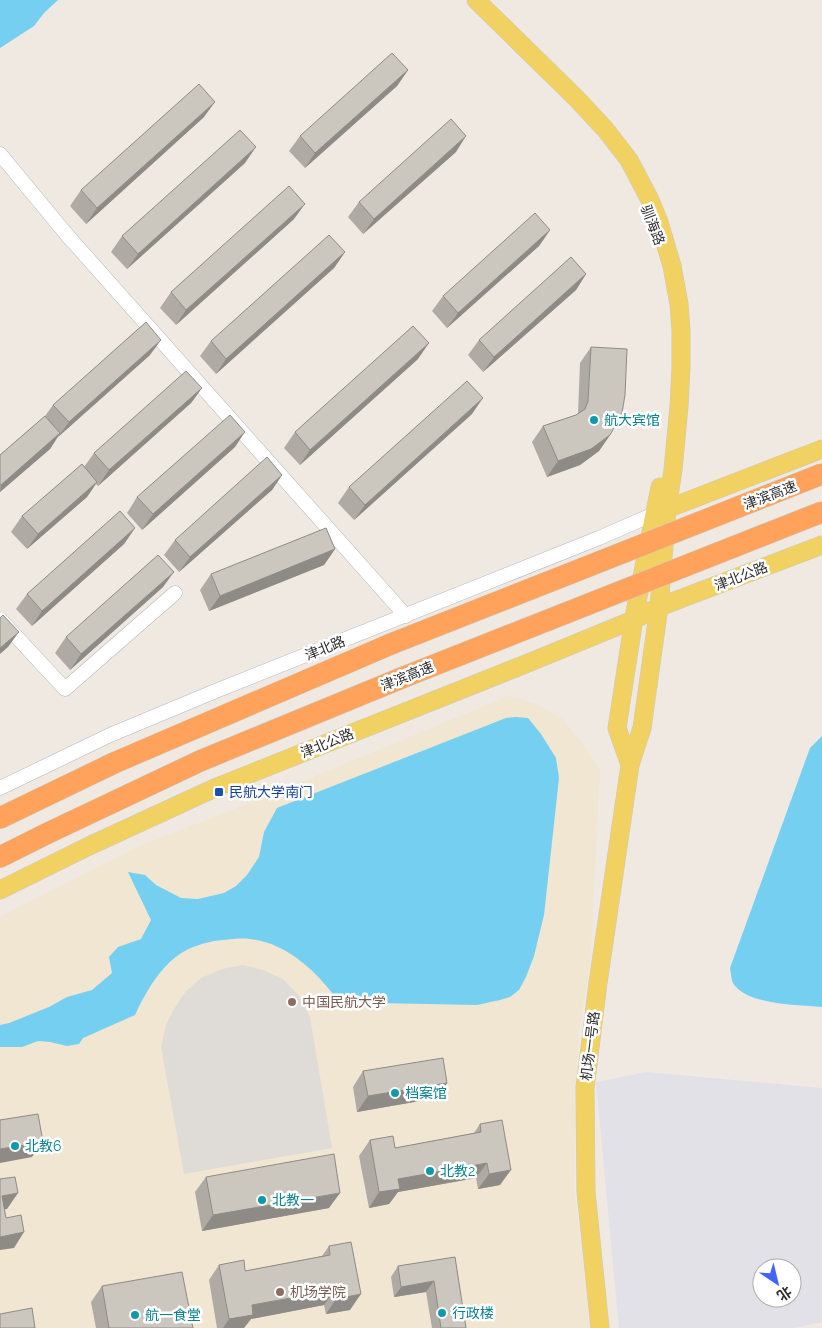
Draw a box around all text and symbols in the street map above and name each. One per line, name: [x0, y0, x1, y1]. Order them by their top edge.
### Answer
street label: 驯海路: [638, 203, 668, 247]
place label: 航大宾馆: [604, 412, 660, 428]
marker: 航大宾馆: [588, 414, 600, 426]
street label: 津滨高速: [741, 477, 799, 513]
street label: 津北公路: [712, 558, 770, 594]
street label: 津北路: [303, 633, 347, 663]
street label: 津滨高速: [378, 658, 436, 694]
street label: 津北公路: [298, 725, 356, 761]
place label: 民航大学南门: [229, 784, 313, 800]
marker: 民航大学南门: [213, 786, 225, 798]
place label: 中国民航大学: [302, 994, 386, 1010]
marker: 中国民航大学: [286, 996, 298, 1008]
street label: 机场一号路: [578, 1010, 602, 1082]
place label: 档案馆: [405, 1085, 447, 1101]
marker: 档案馆: [389, 1087, 401, 1099]
place label: 北教6: [25, 1138, 61, 1154]
marker: 北教6: [9, 1140, 21, 1152]
place label: 北教2: [440, 1163, 475, 1179]
marker: 北教2: [424, 1165, 436, 1177]
place label: 北教一: [272, 1192, 314, 1208]
marker: 北教一: [256, 1194, 268, 1206]
north arrow: [752, 1258, 802, 1308]
text: 北: [774, 1283, 795, 1304]
place label: 机场学院: [290, 1284, 346, 1300]
marker: 机场学院: [274, 1286, 286, 1298]
place label: 行政楼: [452, 1305, 494, 1321]
place label: 航一食堂: [145, 1307, 201, 1323]
marker: 行政楼: [436, 1307, 448, 1319]
marker: 航一食堂: [129, 1309, 141, 1321]

